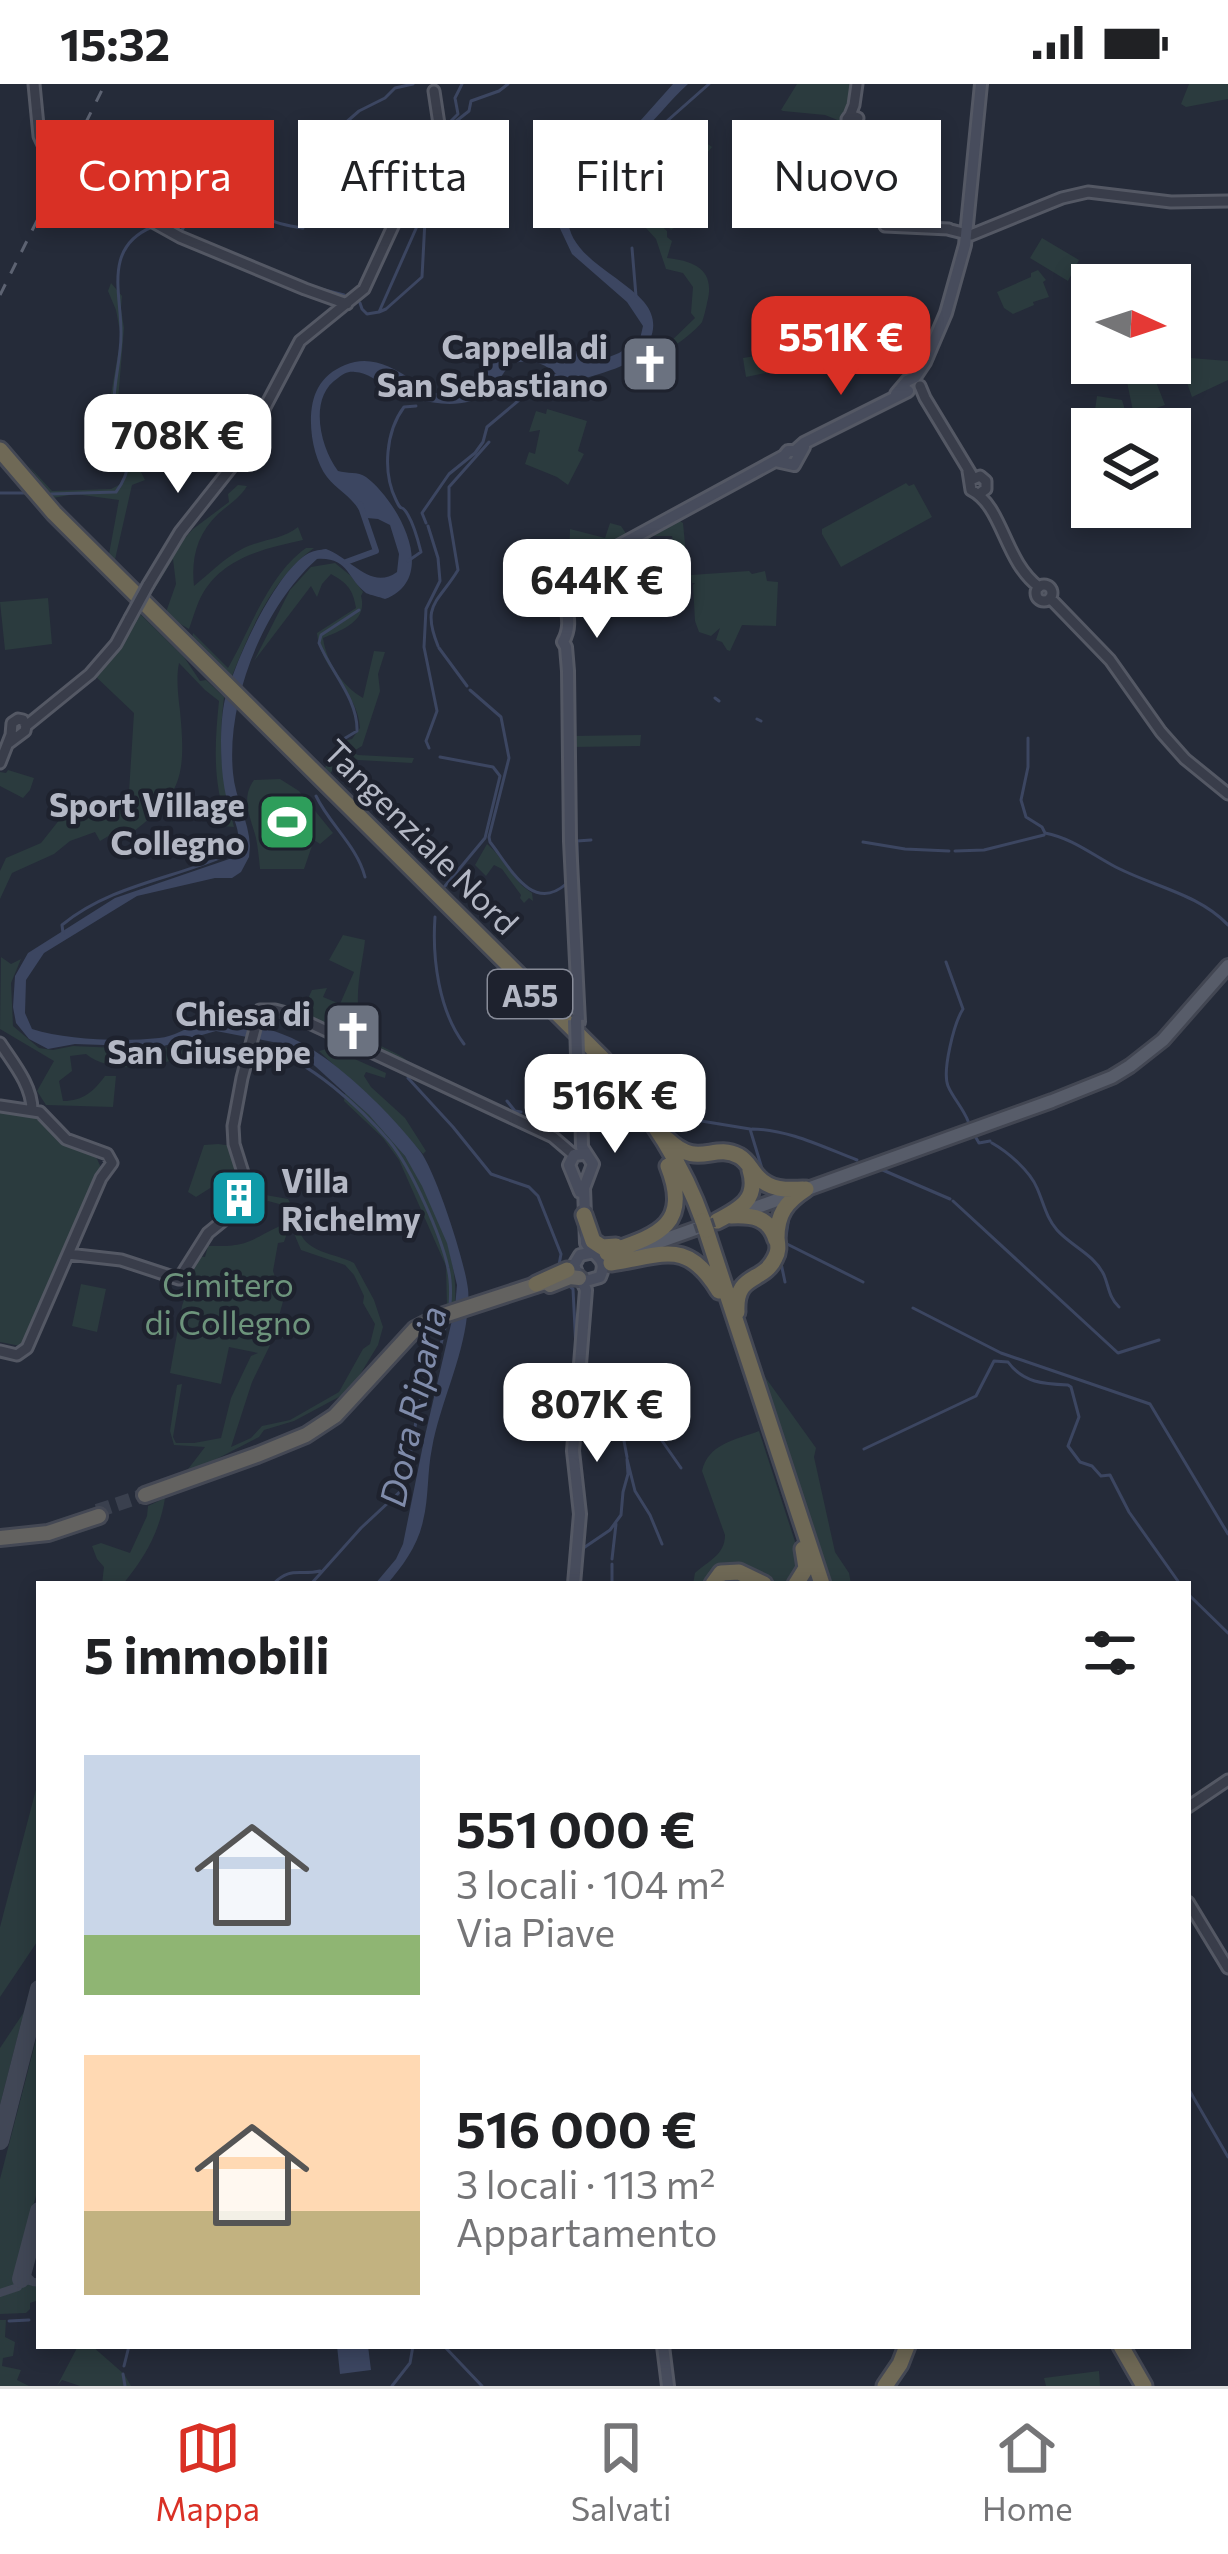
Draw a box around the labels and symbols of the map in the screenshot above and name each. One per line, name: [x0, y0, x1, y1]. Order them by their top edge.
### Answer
north arrow: [1071, 264, 1191, 384]
pin: 551K €: [743, 296, 939, 398]
place label: Cappella di San Sebastiano: [377, 325, 608, 404]
church icon: Cappella di San Sebastiano: [619, 333, 681, 395]
pin: 708K €: [80, 394, 276, 496]
pin: 644K €: [499, 539, 695, 641]
street label: Tangenziale Nord: [316, 730, 528, 942]
place label: Sport Village Collegno: [49, 783, 245, 862]
sports icon: Sport Village Collegno: [256, 791, 318, 853]
road number: A55: [488, 970, 572, 1018]
place label: Chiesa di San Giuseppe: [107, 992, 311, 1071]
church icon: Chiesa di San Giuseppe: [322, 1000, 384, 1062]
pin: 516K €: [517, 1054, 713, 1156]
place label: Villa Richelmy: [281, 1159, 421, 1238]
building icon: Villa Richelmy: [208, 1167, 270, 1229]
park label: Cimitero di Collegno: [145, 1263, 311, 1342]
water label: Dora Riparia: [368, 1302, 454, 1510]
pin: 807K €: [499, 1363, 695, 1465]

